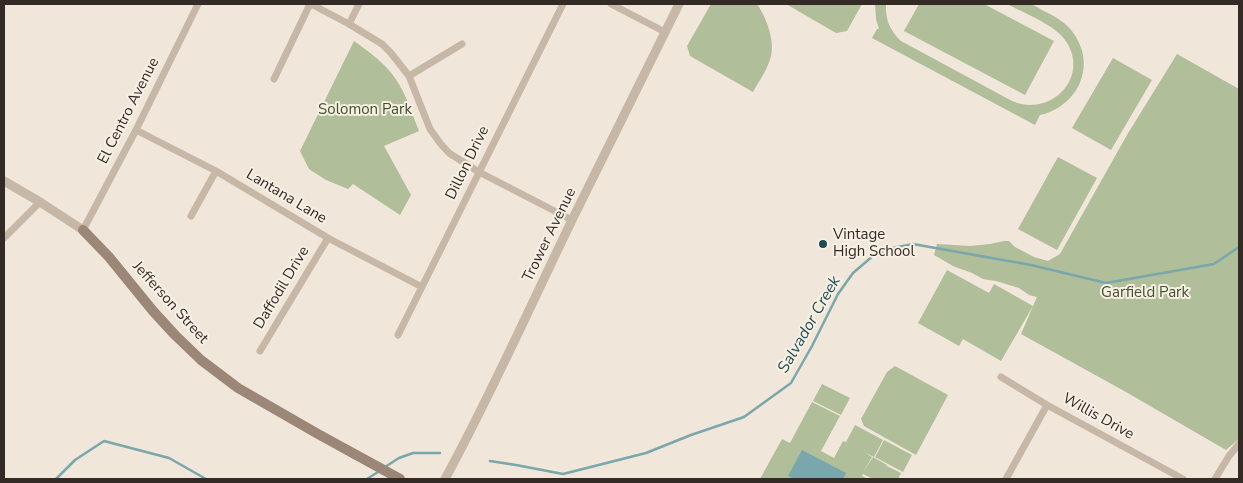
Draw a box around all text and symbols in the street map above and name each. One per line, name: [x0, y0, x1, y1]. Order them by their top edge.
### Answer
street label: El Centro Avenue: [94, 55, 164, 167]
park label: Solomon Park: [318, 101, 412, 119]
street label: Dillon Drive: [442, 123, 494, 203]
street label: Lantana Lane: [242, 166, 330, 228]
street label: Trower Avenue: [520, 185, 580, 285]
place label: Vintage High School: [833, 226, 915, 261]
marker: Vintage High School: [817, 238, 829, 250]
street label: Daffodil Drive: [250, 243, 314, 333]
street label: Jefferson Street: [128, 258, 212, 348]
water label: Salvador Creek: [774, 273, 846, 377]
park label: Garfield Park: [1101, 284, 1189, 302]
street label: Willis Drive: [1059, 390, 1137, 444]

